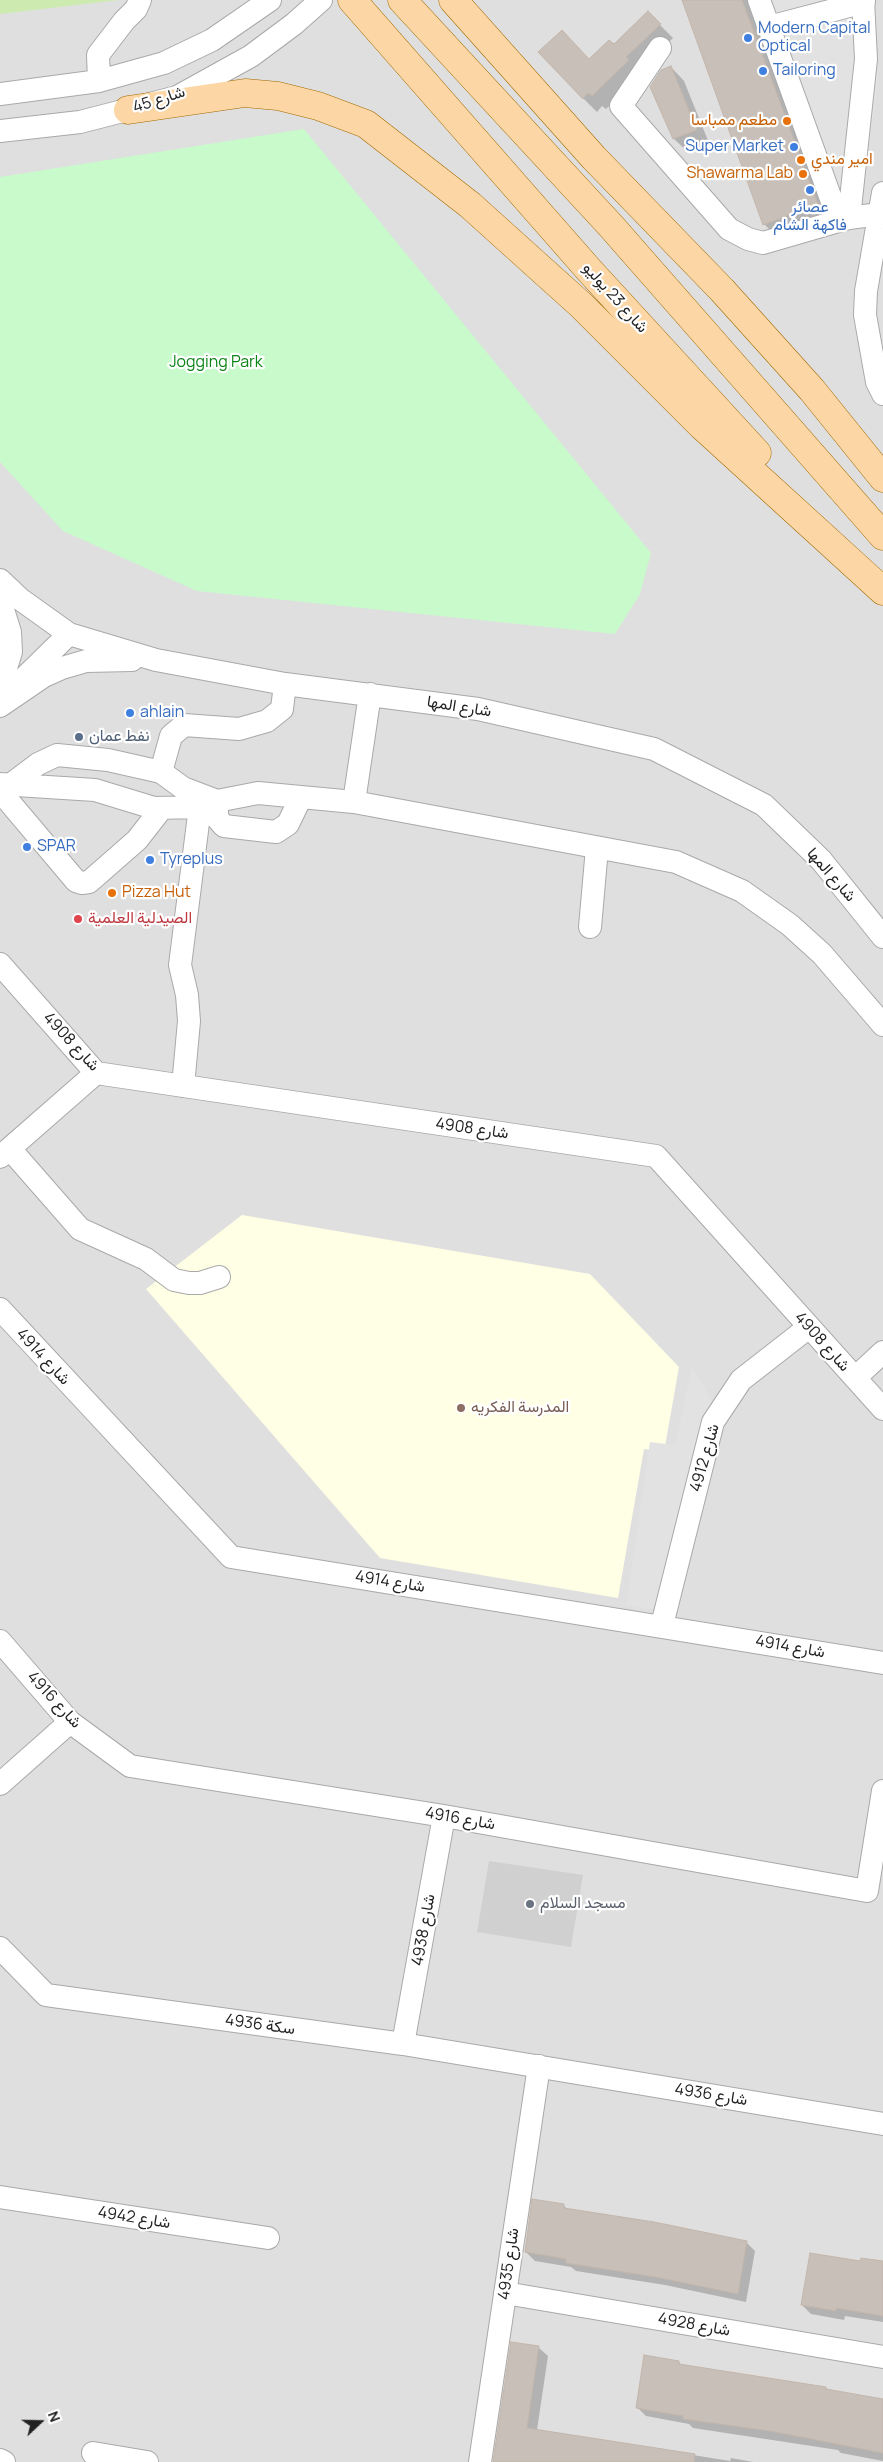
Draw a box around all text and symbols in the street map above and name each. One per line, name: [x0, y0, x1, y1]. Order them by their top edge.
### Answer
place label: Modern Capital Optical: [758, 19, 871, 57]
marker: Modern Capital Optical: [742, 32, 754, 44]
place label: Tailoring: [773, 61, 836, 81]
marker: Tailoring: [757, 65, 769, 77]
street label: شارع 45: [130, 83, 188, 117]
place label: مطعم ممباسا: [691, 111, 777, 131]
marker: مطعم ممباسا: [781, 115, 793, 127]
place label: Super Market: [685, 137, 784, 157]
marker: Super Market: [788, 141, 800, 153]
place label: امير مندي: [811, 150, 873, 170]
marker: امير مندي: [795, 154, 807, 166]
place label: Shawarma Lab: [686, 164, 793, 184]
marker: Shawarma Lab: [797, 168, 809, 180]
marker: عصائر فاكهة الشام: [804, 184, 816, 196]
place label: عصائر فاكهة الشام: [773, 198, 847, 236]
street label: شارع 23 يوليو: [578, 259, 652, 337]
park label: Jogging Park: [169, 353, 263, 373]
street label: شارع المها: [425, 692, 493, 722]
place label: ahlain: [140, 703, 184, 723]
marker: ahlain: [124, 707, 136, 719]
place label: نفط عمان: [89, 727, 149, 747]
marker: نفط عمان: [73, 731, 85, 743]
place label: SPAR: [37, 837, 76, 857]
marker: SPAR: [21, 841, 33, 853]
street label: شارع المها: [802, 844, 860, 906]
place label: Tyreplus: [160, 850, 223, 870]
marker: Tyreplus: [144, 854, 156, 866]
place label: Pizza Hut: [122, 883, 191, 903]
marker: Pizza Hut: [106, 887, 118, 899]
place label: الصيدلية العلمية: [88, 909, 192, 929]
marker: الصيدلية العلمية: [72, 913, 84, 925]
street label: 4908 شارع: [39, 1009, 103, 1075]
street label: 4908 شارع: [434, 1114, 510, 1144]
street label: 4908 شارع: [790, 1308, 854, 1376]
street label: 4914 شارع: [12, 1325, 74, 1389]
place label: المدرسة الفكريه: [471, 1398, 569, 1418]
marker: المدرسة الفكريه: [455, 1402, 467, 1414]
street label: 4912 شارع: [686, 1422, 724, 1494]
street label: 4914 شارع: [354, 1567, 426, 1597]
street label: 4914 شارع: [754, 1631, 826, 1663]
street label: 4916 شارع: [23, 1668, 85, 1732]
street label: 4916 شارع: [423, 1803, 497, 1835]
street label: شارع 4938: [408, 1893, 440, 1967]
place label: مسجد السلام: [540, 1894, 626, 1914]
marker: مسجد السلام: [524, 1898, 536, 1910]
street label: سكة 4936: [224, 2011, 296, 2039]
street label: 4936 شارع: [673, 2080, 749, 2110]
street label: 4942 شارع: [96, 2203, 172, 2233]
street label: 4935 شارع: [494, 2227, 524, 2301]
street label: 4928 شارع: [656, 2309, 732, 2341]
north arrow: [15, 2397, 65, 2447]
text: N: [44, 2408, 65, 2425]

